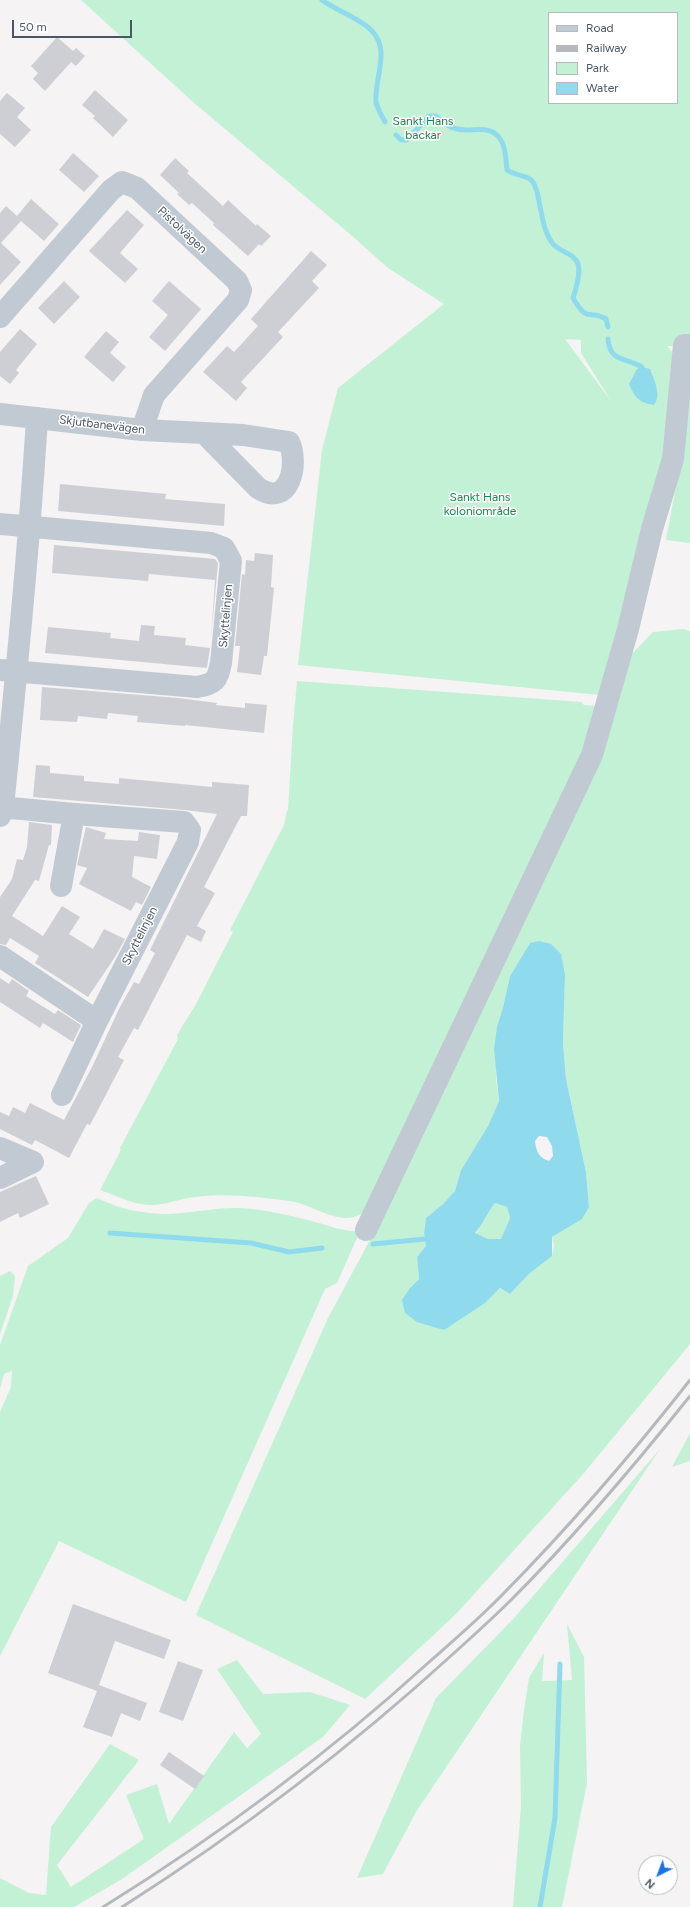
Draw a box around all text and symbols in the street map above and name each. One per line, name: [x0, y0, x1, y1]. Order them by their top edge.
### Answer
scale bar: [14, 12, 134, 38]
legend: [548, 12, 678, 104]
text: 50 m: [19, 20, 47, 34]
text: Road: [586, 21, 614, 35]
text: Railway: [586, 41, 627, 55]
text: Park: [586, 61, 609, 75]
text: Water: [586, 81, 618, 95]
park label: Sankt Hans backar: [393, 114, 453, 142]
street label: Pistolvägen: [154, 204, 210, 256]
street label: Skjutbanevägen: [58, 413, 146, 437]
park label: Sankt Hans koloniområde: [444, 490, 516, 518]
street label: Skyttelinjen: [216, 584, 236, 648]
street label: Skyttelinjen: [119, 904, 161, 968]
north arrow: [638, 1855, 678, 1895]
text: N: [643, 1876, 658, 1891]

